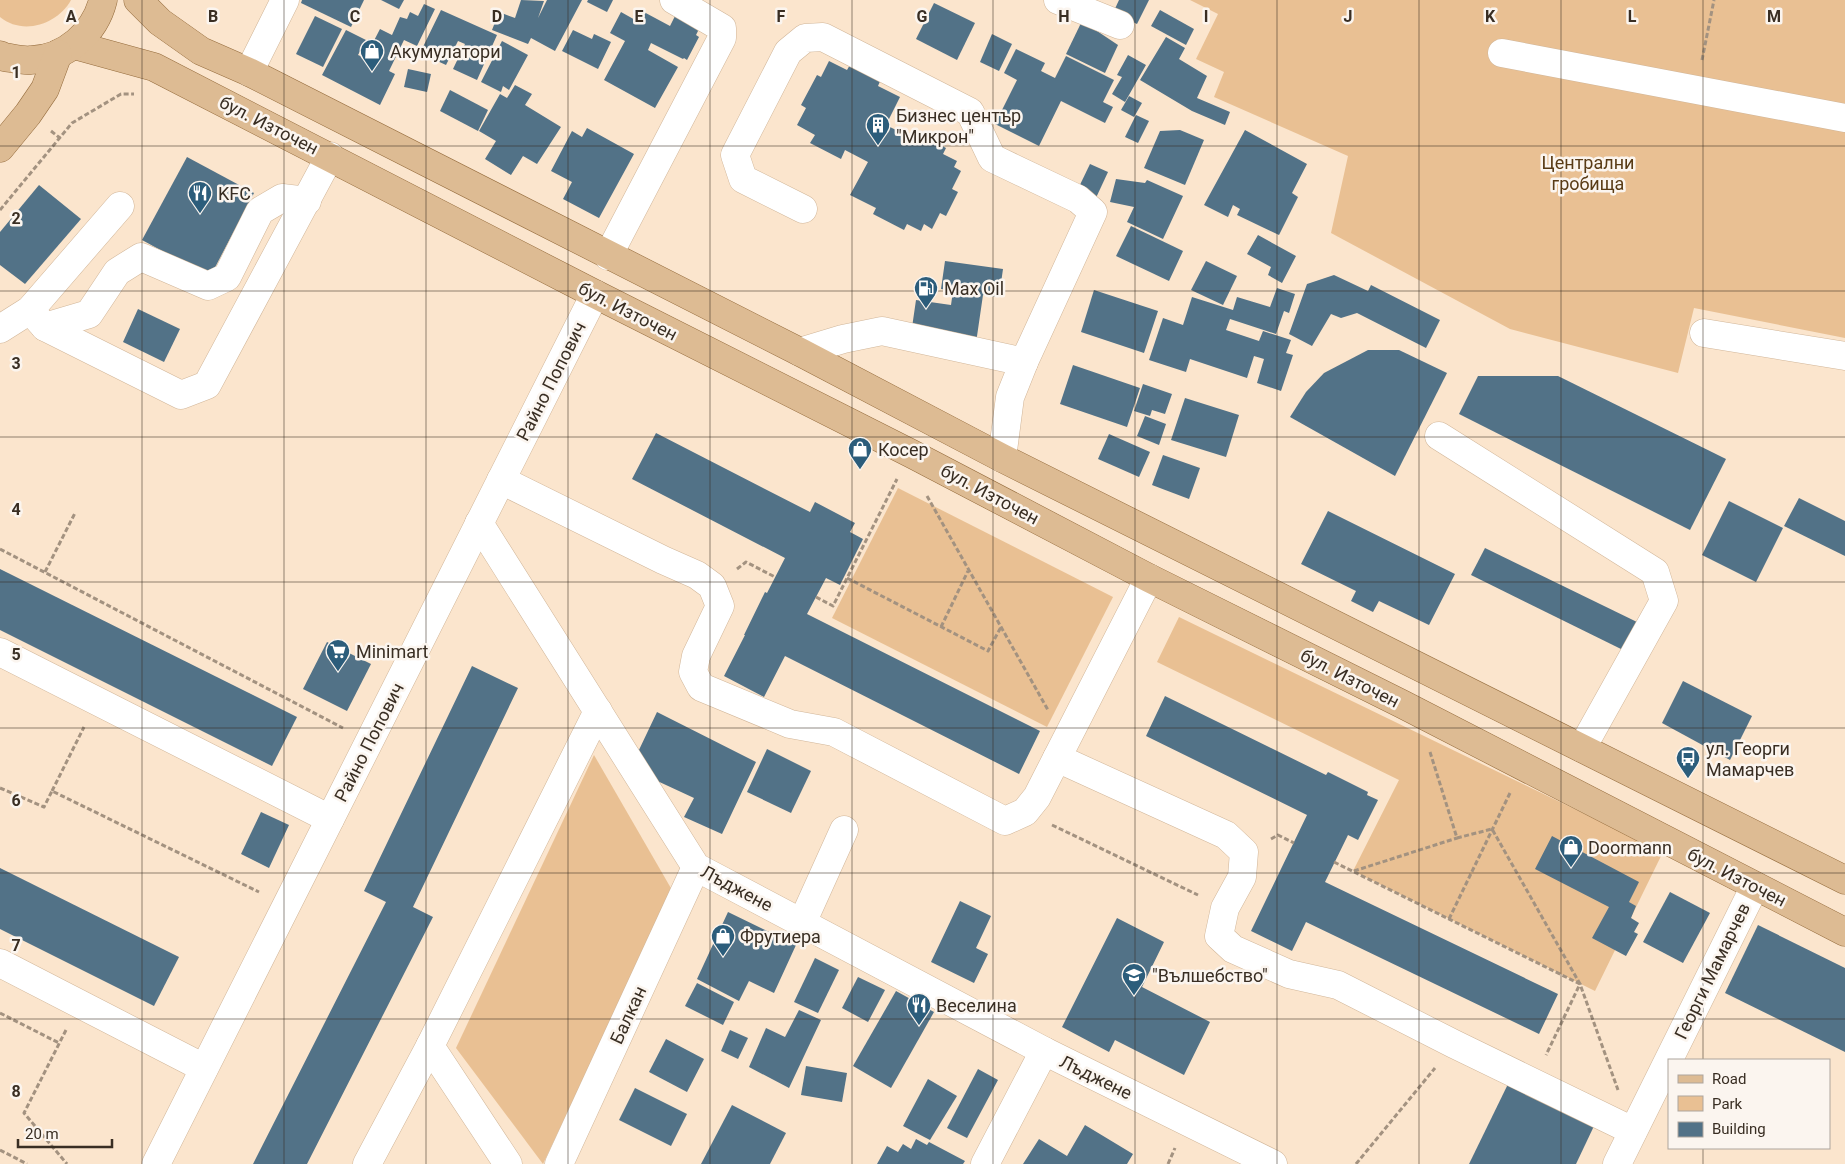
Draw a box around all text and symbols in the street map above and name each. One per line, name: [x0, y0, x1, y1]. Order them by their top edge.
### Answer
text: A: [66, 7, 77, 26]
text: B: [208, 7, 218, 26]
text: C: [350, 7, 360, 26]
text: D: [492, 7, 502, 26]
text: E: [635, 7, 644, 26]
text: F: [777, 7, 786, 26]
text: G: [917, 7, 928, 26]
text: H: [1058, 7, 1070, 26]
text: I: [1204, 7, 1208, 26]
text: J: [1344, 7, 1352, 26]
text: K: [1485, 7, 1496, 26]
text: L: [1628, 7, 1637, 26]
text: M: [1767, 7, 1781, 26]
shop icon: Акумулатори: [359, 38, 385, 72]
place label: Акумулатори: [390, 41, 501, 62]
text: 1: [11, 63, 21, 82]
street label: бул. Източен: [216, 91, 322, 159]
place label: Бизнес център "Микрон": [896, 105, 1021, 147]
building icon: Бизнес център "Микрон": [865, 112, 891, 146]
park label: Централни гробища: [1542, 152, 1634, 194]
restaurant icon: KFC: [187, 180, 213, 214]
place label: KFC: [218, 183, 251, 204]
text: 2: [11, 209, 21, 228]
fuel station icon: Max Oil: [913, 275, 939, 309]
street label: бул. Източен: [575, 277, 681, 345]
place label: Max Oil: [944, 278, 1004, 299]
street label: Райно Попович: [512, 318, 590, 444]
text: 3: [11, 354, 21, 373]
shop icon: Косер: [847, 436, 873, 470]
place label: Косер: [878, 439, 929, 460]
street label: бул. Източен: [937, 459, 1043, 529]
text: 4: [11, 500, 21, 519]
supermarket icon: Minimart: [325, 638, 351, 672]
place label: Minimart: [356, 641, 429, 662]
street label: бул. Източен: [1297, 644, 1403, 712]
text: 5: [11, 645, 21, 664]
street label: Райно Попович: [330, 679, 408, 805]
place label: ул. Георги Мамарчев: [1706, 738, 1794, 780]
bus stop icon: ул. Георги Мамарчев: [1675, 745, 1701, 779]
text: 6: [11, 791, 21, 810]
shop icon: Doormann: [1558, 834, 1584, 868]
place label: Doormann: [1588, 837, 1672, 858]
street label: бул. Източен: [1684, 843, 1790, 911]
street label: Лъджене: [698, 860, 776, 916]
street label: Георги Мамарчев: [1670, 899, 1754, 1043]
shop icon: Фрутиера: [710, 923, 736, 957]
place label: Фрутиера: [740, 926, 821, 947]
text: 7: [11, 936, 21, 955]
school or university icon: "Вълшебство": [1121, 962, 1147, 996]
place label: "Вълшебство": [1152, 965, 1268, 986]
street label: Балкан: [605, 983, 651, 1047]
restaurant icon: Веселина: [906, 992, 932, 1026]
place label: Веселина: [936, 995, 1017, 1016]
street label: Лъджене: [1056, 1050, 1136, 1104]
legend: [1668, 1059, 1830, 1149]
text: Road: [1712, 1070, 1746, 1088]
text: 8: [11, 1082, 21, 1101]
text: Park: [1712, 1095, 1743, 1113]
scale bar: [18, 1116, 111, 1148]
text: Building: [1712, 1120, 1766, 1138]
text: 20 m: [25, 1125, 59, 1143]

